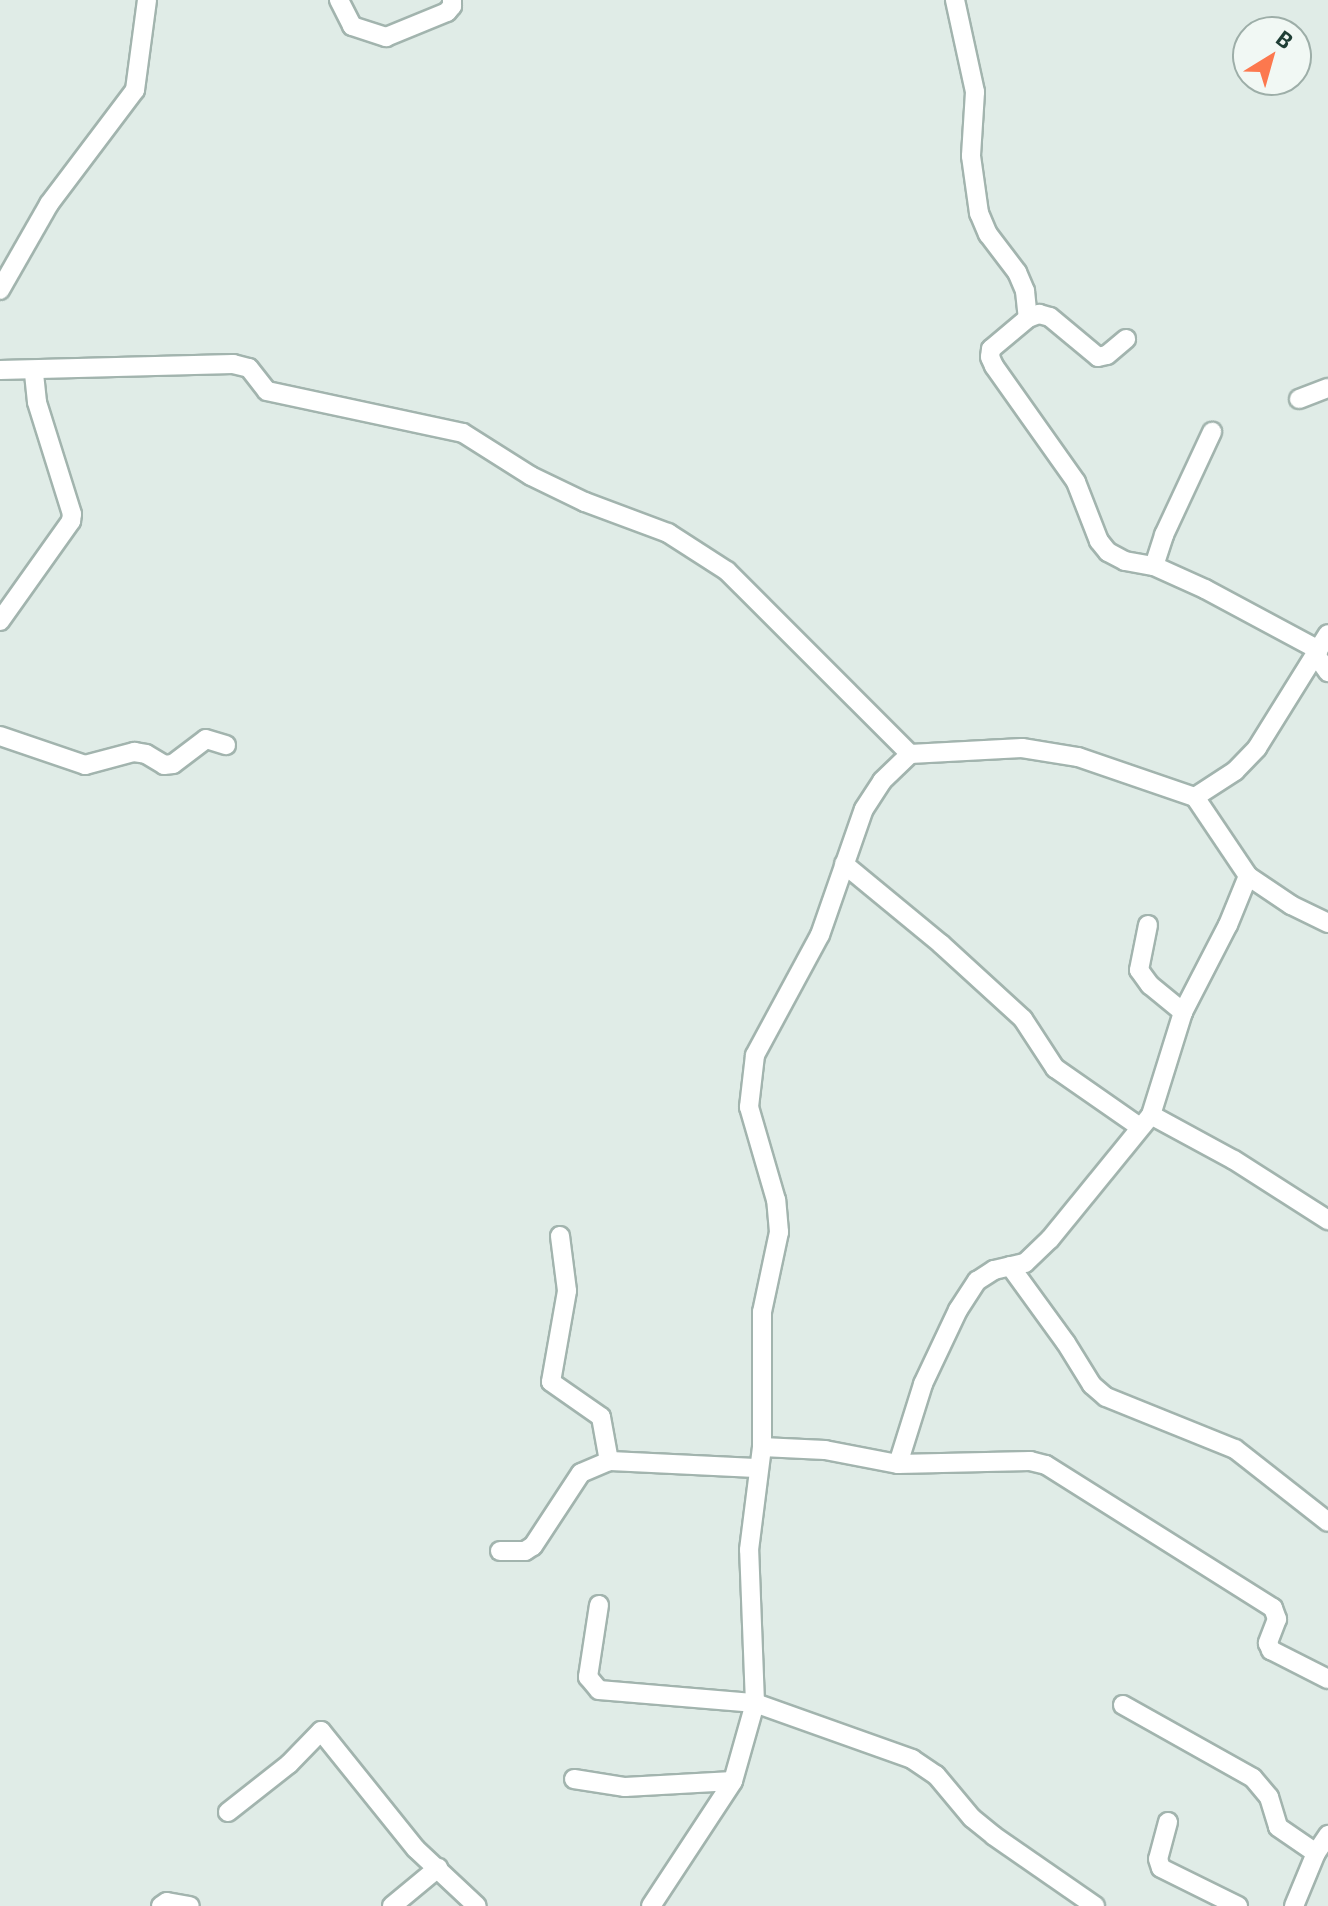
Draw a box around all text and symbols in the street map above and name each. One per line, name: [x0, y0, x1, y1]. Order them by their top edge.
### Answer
north arrow: [1232, 16, 1312, 96]
text: B: [1272, 24, 1299, 53]

